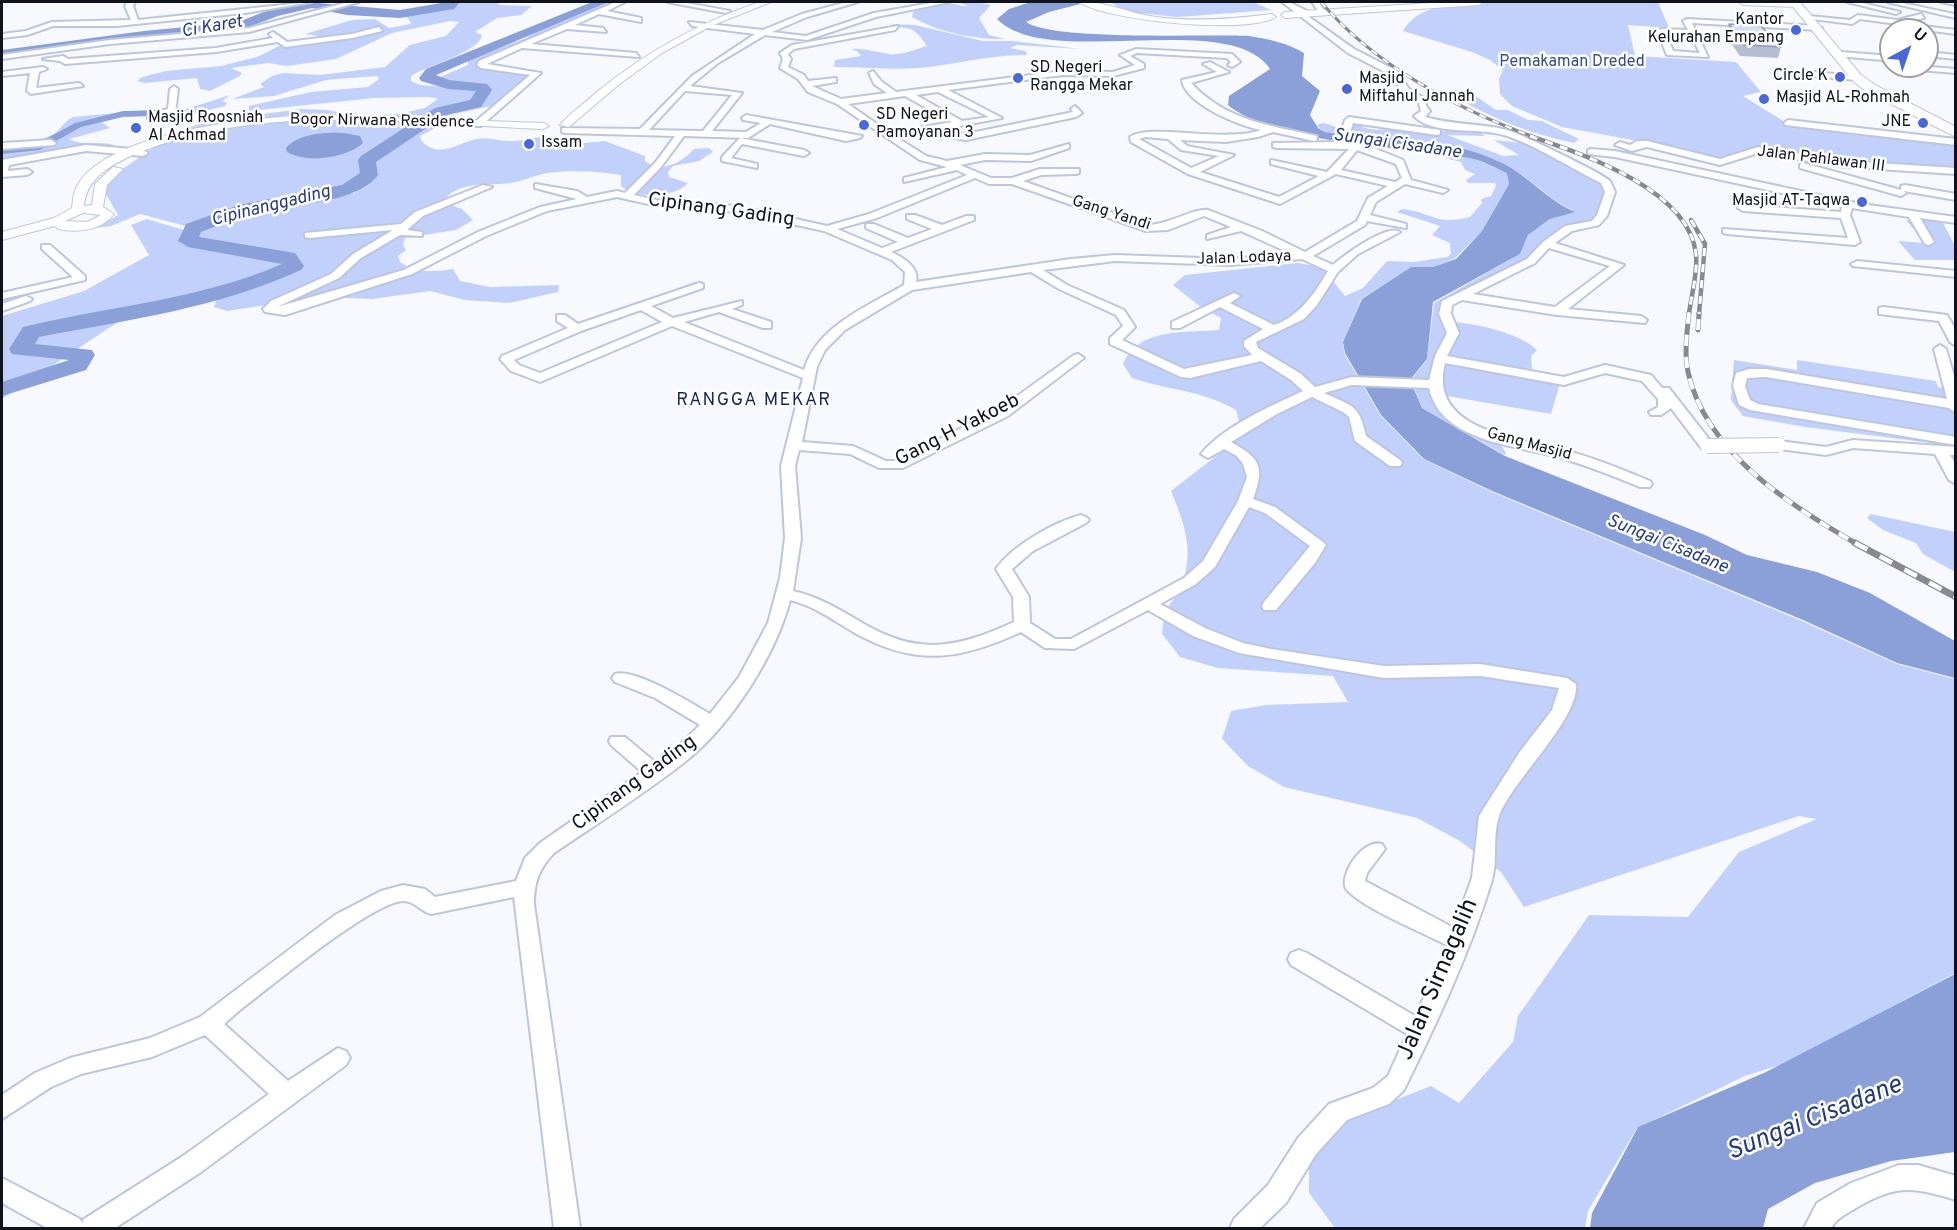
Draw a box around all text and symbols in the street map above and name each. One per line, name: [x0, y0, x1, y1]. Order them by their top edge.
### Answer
place label: Kantor Kelurahan Empang: [1648, 11, 1784, 49]
water label: Ci Karet: [180, 12, 244, 44]
north arrow: [1879, 18, 1939, 78]
marker: Kantor Kelurahan Empang: [1789, 23, 1803, 37]
text: U: [1908, 24, 1930, 47]
park label: Pemakaman Dreded: [1499, 53, 1645, 73]
place label: SD Negeri Rangga Mekar: [1030, 59, 1133, 97]
place label: Circle K: [1773, 67, 1828, 87]
place label: Masjid Miftahul Jannah: [1359, 70, 1475, 108]
marker: Circle K: [1833, 70, 1847, 84]
marker: SD Negeri Rangga Mekar: [1011, 71, 1025, 85]
marker: Masjid Miftahul Jannah: [1340, 82, 1354, 96]
place label: Masjid AL-Rohmah: [1776, 89, 1910, 109]
marker: Masjid AL-Rohmah: [1757, 92, 1771, 106]
place label: SD Negeri Pamoyanan 3: [876, 106, 974, 144]
place label: Masjid Roosniah Al Achmad: [148, 109, 263, 147]
street label: Bogor Nirwana Residence: [290, 111, 474, 133]
place label: JNE: [1881, 113, 1911, 133]
marker: JNE: [1916, 116, 1930, 130]
marker: SD Negeri Pamoyanan 3: [857, 118, 871, 132]
marker: Masjid Roosniah Al Achmad: [129, 121, 143, 135]
water label: Sungai Cisadane: [1332, 125, 1462, 165]
place label: Issam: [541, 134, 582, 154]
marker: Issam: [522, 137, 536, 151]
street label: Jalan Pahlawan III: [1756, 143, 1886, 177]
water label: Cipinanggading: [209, 182, 333, 232]
street label: Cipinang Gading: [646, 189, 796, 233]
street label: Gang Yandi: [1069, 192, 1153, 236]
place label: Masjid AT-Taqwa: [1732, 192, 1850, 212]
marker: Masjid AT-Taqwa: [1855, 195, 1869, 209]
street label: Jalan Lodaya: [1196, 248, 1292, 270]
street label: Gang H Yakoeb: [892, 389, 1024, 473]
district label: RANGGA MEKAR: [676, 390, 832, 412]
street label: Gang Masjid: [1484, 424, 1574, 466]
water label: Sungai Cisadane: [1603, 511, 1731, 579]
street label: Cipinang Gading: [568, 731, 702, 837]
street label: Jalan Sirnagalih: [1392, 895, 1486, 1065]
water label: Sungai Cisadane: [1723, 1071, 1907, 1169]

